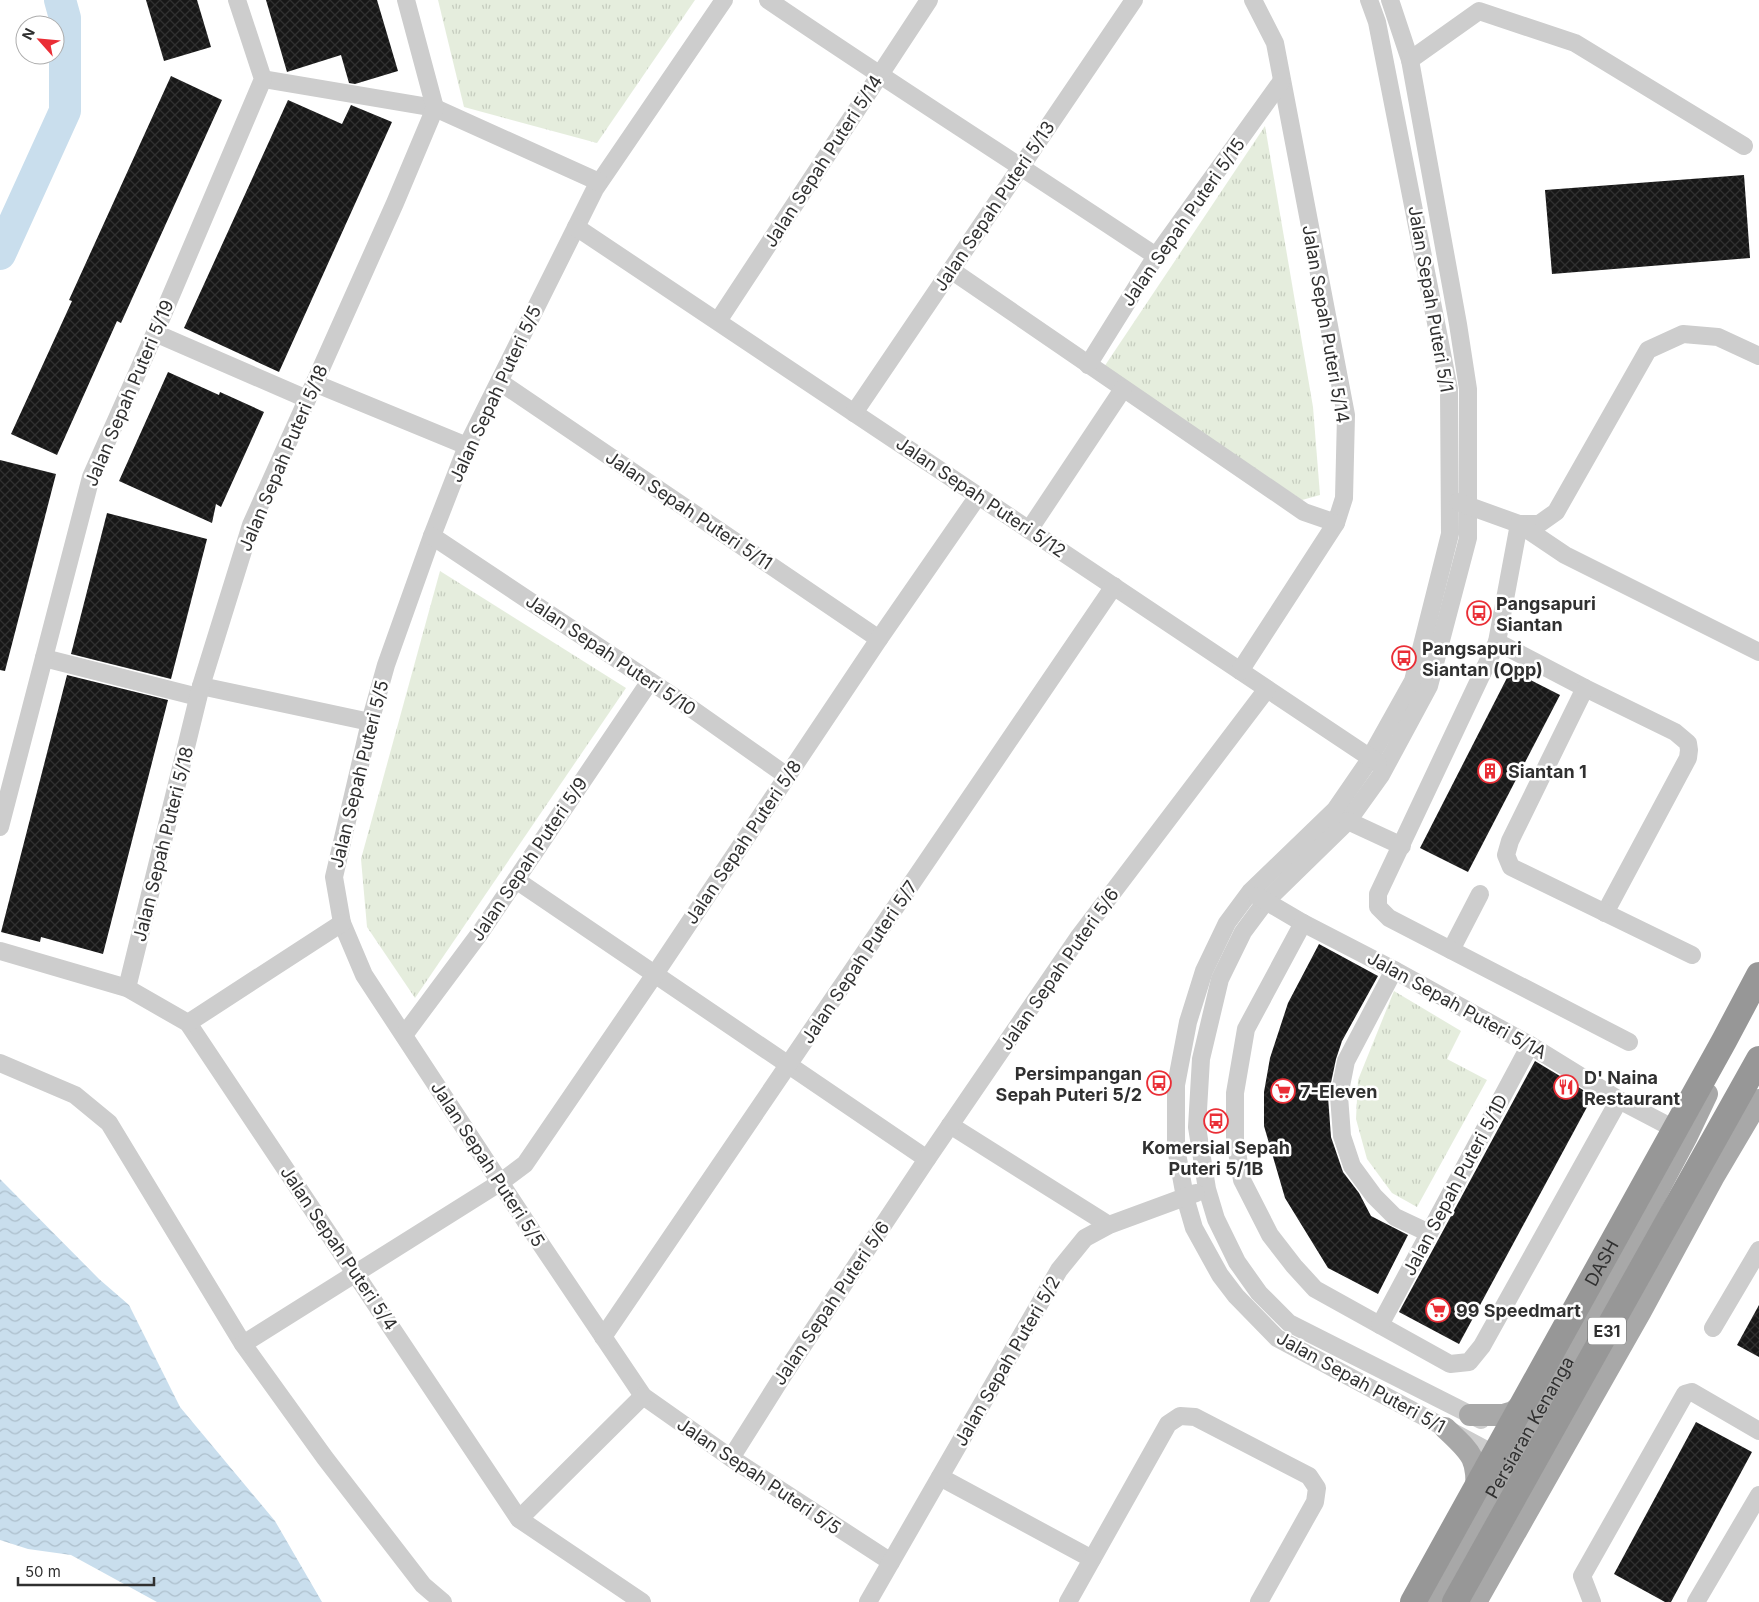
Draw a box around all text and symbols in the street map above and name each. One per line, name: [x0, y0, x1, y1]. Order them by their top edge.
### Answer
north arrow: [15, 15, 65, 65]
text: N: [18, 25, 38, 42]
street label: Jalan Sepah Puteri 5/14: [760, 71, 886, 251]
street label: Jalan Sepah Puteri 5/13: [929, 117, 1059, 295]
street label: Jalan Sepah Puteri 5/15: [1117, 134, 1249, 310]
street label: Jalan Sepah Puteri 5/1: [1404, 204, 1458, 394]
street label: Jalan Sepah Puteri 5/14: [1298, 223, 1354, 425]
street label: Jalan Sepah Puteri 5/19: [80, 297, 178, 489]
street label: Jalan Sepah Puteri 5/5: [445, 302, 545, 486]
street label: Jalan Sepah Puteri 5/18: [234, 362, 332, 554]
street label: Jalan Sepah Puteri 5/12: [892, 432, 1070, 562]
street label: Jalan Sepah Puteri 5/11: [602, 446, 776, 574]
street label: Jalan Sepah Puteri 5/10: [522, 590, 700, 720]
place label: Pangsapuri Siantan: [1496, 593, 1596, 635]
bus stop icon: Pangsapuri Siantan: [1466, 600, 1492, 626]
place label: Pangsapuri Siantan (Opp): [1422, 638, 1543, 680]
bus stop icon: Pangsapuri Siantan (Opp): [1391, 645, 1417, 671]
street label: Jalan Sepah Puteri 5/5: [325, 678, 393, 870]
street label: Jalan Sepah Puteri 5/18: [129, 744, 197, 944]
street label: Jalan Sepah Puteri 5/8: [680, 756, 806, 928]
building icon: Siantan 1: [1477, 758, 1503, 784]
place label: Siantan 1: [1508, 761, 1587, 782]
street label: Jalan Sepah Puteri 5/9: [466, 773, 592, 945]
street label: Jalan Sepah Puteri 5/7: [797, 877, 921, 1047]
street label: Jalan Sepah Puteri 5/6: [995, 884, 1123, 1054]
street label: Jalan Sepah Puteri 5/1A: [1364, 947, 1550, 1063]
place label: Persimpangan Sepah Puteri 5/2: [996, 1063, 1142, 1105]
place label: D' Naina Restaurant: [1584, 1067, 1680, 1109]
bus stop icon: Persimpangan Sepah Puteri 5/2: [1146, 1070, 1172, 1096]
restaurant icon: D' Naina Restaurant: [1553, 1074, 1579, 1100]
street label: Jalan Sepah Puteri 5/5: [427, 1077, 549, 1251]
supermarket icon: 7-Eleven: [1270, 1078, 1296, 1104]
place label: 7-Eleven: [1300, 1081, 1378, 1102]
street label: Jalan Sepah Puteri 5/1D: [1398, 1091, 1512, 1279]
bus stop icon: Komersial Sepah Puteri 5/1B: [1203, 1108, 1229, 1134]
place label: Komersial Sepah Puteri 5/1B: [1142, 1137, 1290, 1179]
street label: Jalan Sepah Puteri 5/4: [276, 1162, 402, 1334]
street label: Jalan Sepah Puteri 5/6: [768, 1217, 894, 1389]
street label: DASH: [1580, 1236, 1622, 1290]
street label: Jalan Sepah Puteri 5/2: [950, 1272, 1064, 1450]
supermarket icon: 99 Speedmart: [1425, 1297, 1451, 1323]
place label: 99 Speedmart: [1456, 1300, 1581, 1321]
road number: E31: [1588, 1318, 1626, 1344]
street label: Jalan Sepah Puteri 5/1: [1273, 1327, 1449, 1437]
street label: Persiaran Kenanga: [1481, 1352, 1578, 1502]
street label: Jalan Sepah Puteri 5/5: [673, 1413, 845, 1539]
scale bar: [18, 1554, 154, 1586]
text: 50 m: [25, 1562, 61, 1581]

